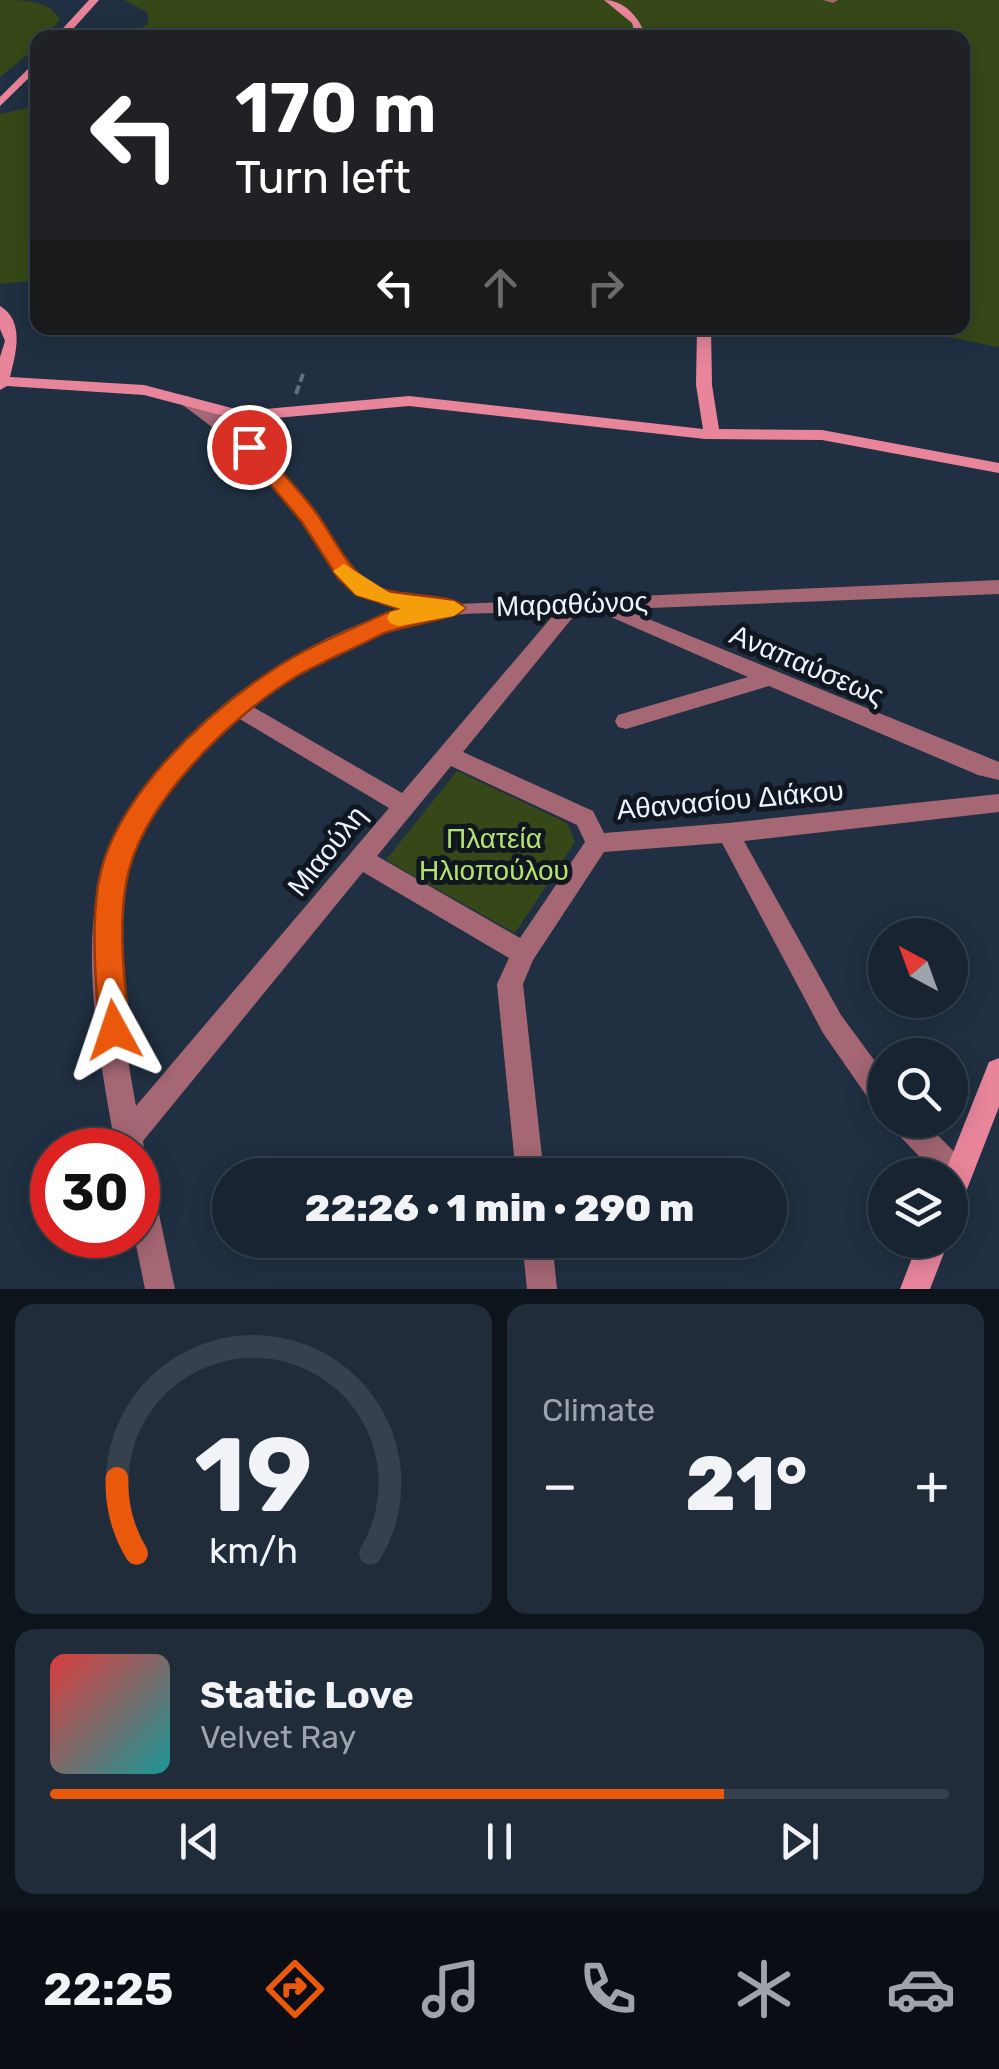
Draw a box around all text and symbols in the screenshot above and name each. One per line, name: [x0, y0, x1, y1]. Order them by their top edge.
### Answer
text: 170 m: [235, 67, 437, 150]
icon: left: [70, 70, 200, 200]
text: Turn left: [235, 151, 411, 204]
icon: left: [368, 260, 423, 315]
icon: ahead: [473, 260, 528, 315]
icon: right: [578, 260, 633, 315]
pin: [207, 405, 292, 490]
icon: arrive: [222, 420, 277, 475]
street label: Μαραθώνος: [495, 585, 649, 623]
street label: Αναπαύσεως: [725, 618, 889, 712]
street label: Αθανασίου Διάκου: [615, 774, 845, 826]
street label: Μιαούλη: [281, 799, 373, 903]
park label: Πλατεία Ηλιοπούλου: [419, 822, 569, 887]
north arrow: [868, 918, 968, 1018]
map controls: [868, 918, 968, 1258]
position arrow: [62, 978, 166, 1082]
button: search: [868, 1038, 968, 1138]
speed limit sign: 30: [30, 1128, 160, 1258]
button: layers: [868, 1158, 968, 1258]
text: 22:26 · 1 min · 290 m: [305, 1185, 694, 1231]
text: Climate: [542, 1391, 655, 1429]
text: 19: [194, 1414, 313, 1537]
text: 21°: [685, 1440, 807, 1529]
text: −: [542, 1453, 578, 1518]
text: +: [915, 1453, 949, 1518]
text: km/h: [209, 1530, 298, 1572]
text: Static Love: [200, 1672, 414, 1718]
text: Velvet Ray: [200, 1718, 356, 1756]
icon: previous: [172, 1814, 227, 1869]
icon: pause: [472, 1814, 527, 1869]
icon: next: [772, 1814, 827, 1869]
icon: directions: [260, 1954, 330, 2024]
icon: music: [416, 1954, 486, 2024]
icon: phone: [573, 1954, 643, 2024]
icon: climate: [729, 1954, 799, 2024]
icon: car: [886, 1954, 956, 2024]
text: 22:25: [43, 1963, 173, 2016]

